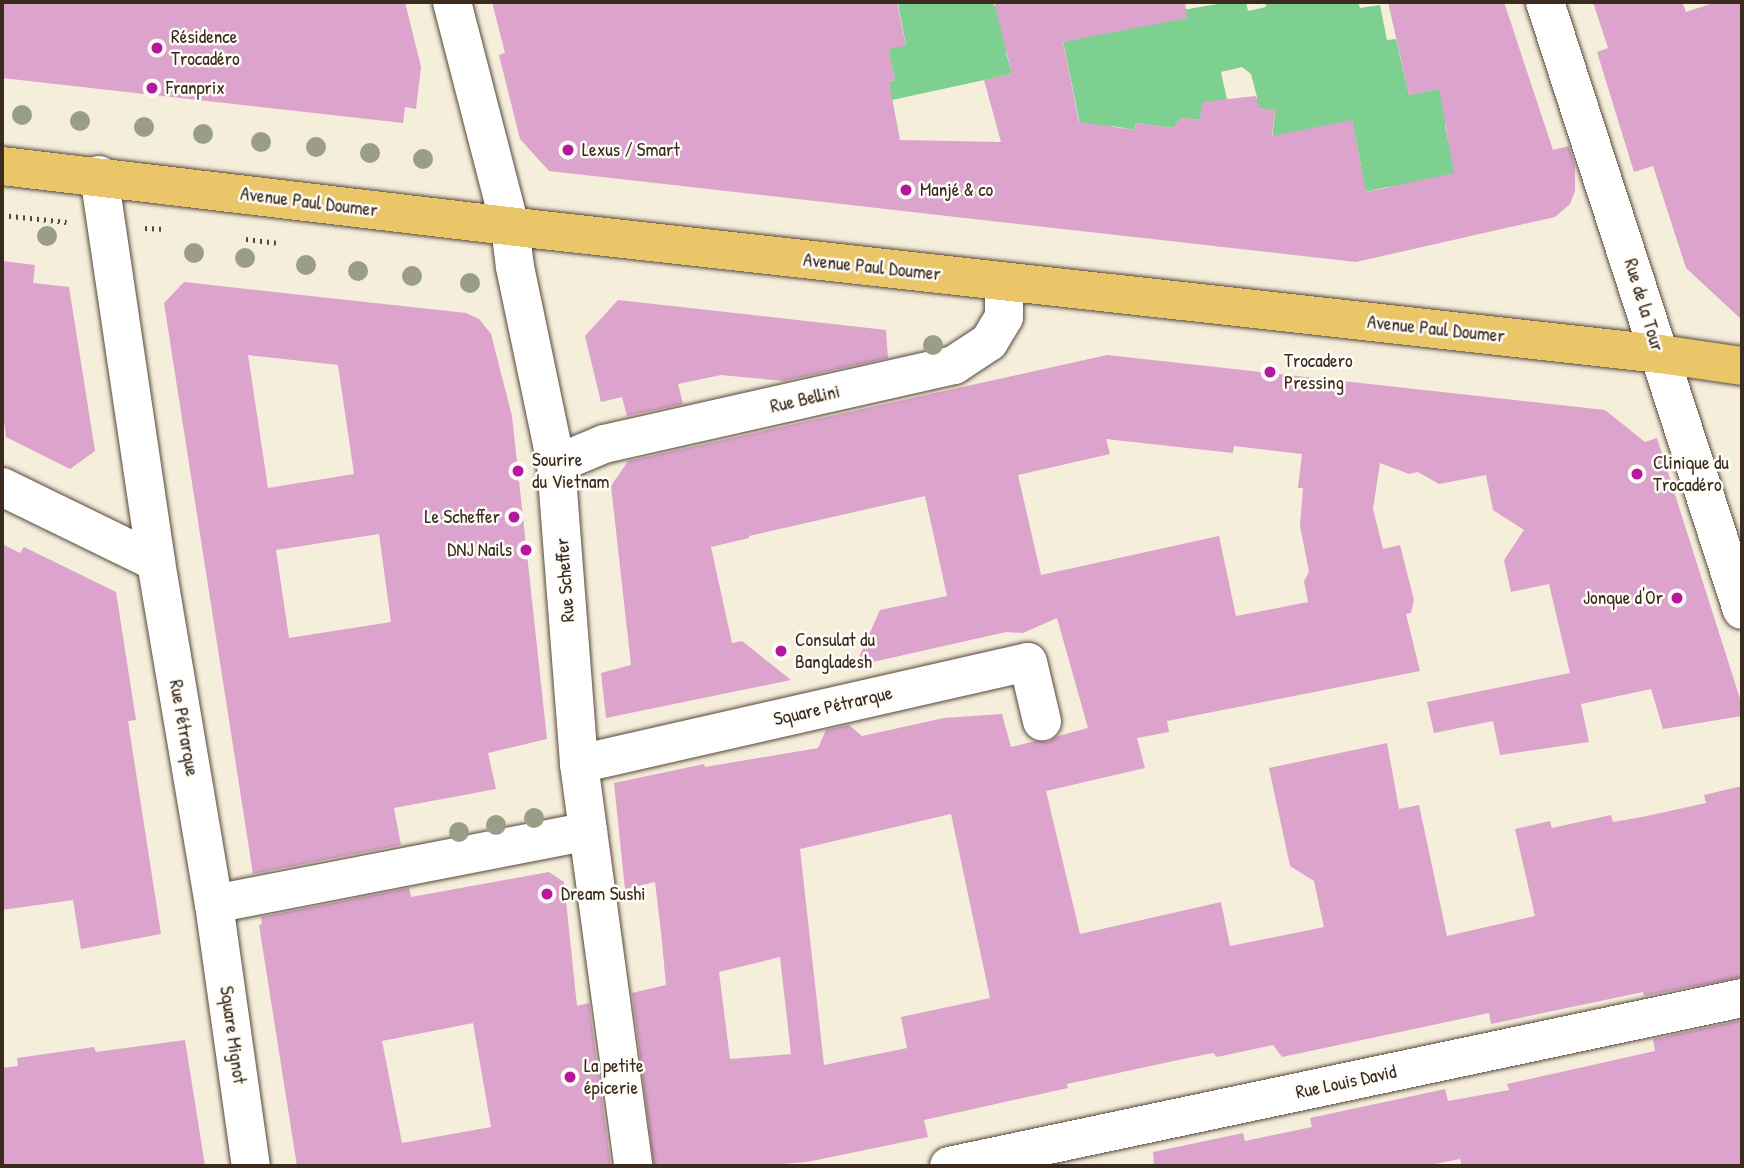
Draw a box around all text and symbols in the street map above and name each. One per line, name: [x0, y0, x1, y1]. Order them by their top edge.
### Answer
place label: Résidence Trocadéro: [171, 26, 240, 70]
marker: Résidence Trocadéro: [149, 40, 165, 56]
place label: Franprix: [166, 77, 225, 99]
marker: Franprix: [144, 80, 160, 96]
place label: Lexus / Smart: [582, 139, 680, 161]
marker: Lexus / Smart: [560, 142, 576, 158]
place label: Manjé & co: [920, 179, 993, 201]
street label: Avenue Paul Doumer: [239, 182, 379, 222]
marker: Manjé & co: [898, 182, 914, 198]
street label: Avenue Paul Doumer: [802, 248, 942, 286]
street label: Rue de la Tour: [1619, 256, 1669, 354]
street label: Avenue Paul Doumer: [1366, 310, 1506, 348]
place label: Trocadero Pressing: [1284, 350, 1353, 394]
marker: Trocadero Pressing: [1262, 364, 1278, 380]
street label: Rue Bellini: [768, 380, 842, 418]
place label: Sourire du Vietnam: [532, 449, 609, 493]
place label: Clinique du Trocadéro: [1653, 452, 1729, 496]
marker: Sourire du Vietnam: [510, 463, 526, 479]
marker: Clinique du Trocadéro: [1627, 464, 1647, 484]
place label: Le Scheffer: [425, 506, 500, 528]
marker: Le Scheffer: [506, 509, 522, 525]
street label: Rue Scheffer: [551, 537, 579, 623]
place label: DNJ Nails: [447, 539, 512, 561]
marker: DNJ Nails: [518, 542, 534, 558]
place label: Jonque d'Or: [1583, 587, 1663, 609]
marker: Jonque d'Or: [1669, 590, 1685, 606]
place label: Consulat du Bangladesh: [795, 629, 875, 673]
marker: Consulat du Bangladesh: [773, 643, 789, 659]
street label: Rue Pétrarque: [164, 678, 204, 778]
street label: Square Pétrarque: [771, 681, 895, 731]
place label: Dream Sushi: [561, 883, 646, 905]
marker: Dream Sushi: [539, 886, 555, 902]
street label: Square Mignot: [215, 985, 251, 1085]
place label: La petite épicerie: [584, 1055, 643, 1099]
street label: Rue Louis David: [1294, 1060, 1398, 1104]
marker: La petite épicerie: [562, 1069, 578, 1085]

